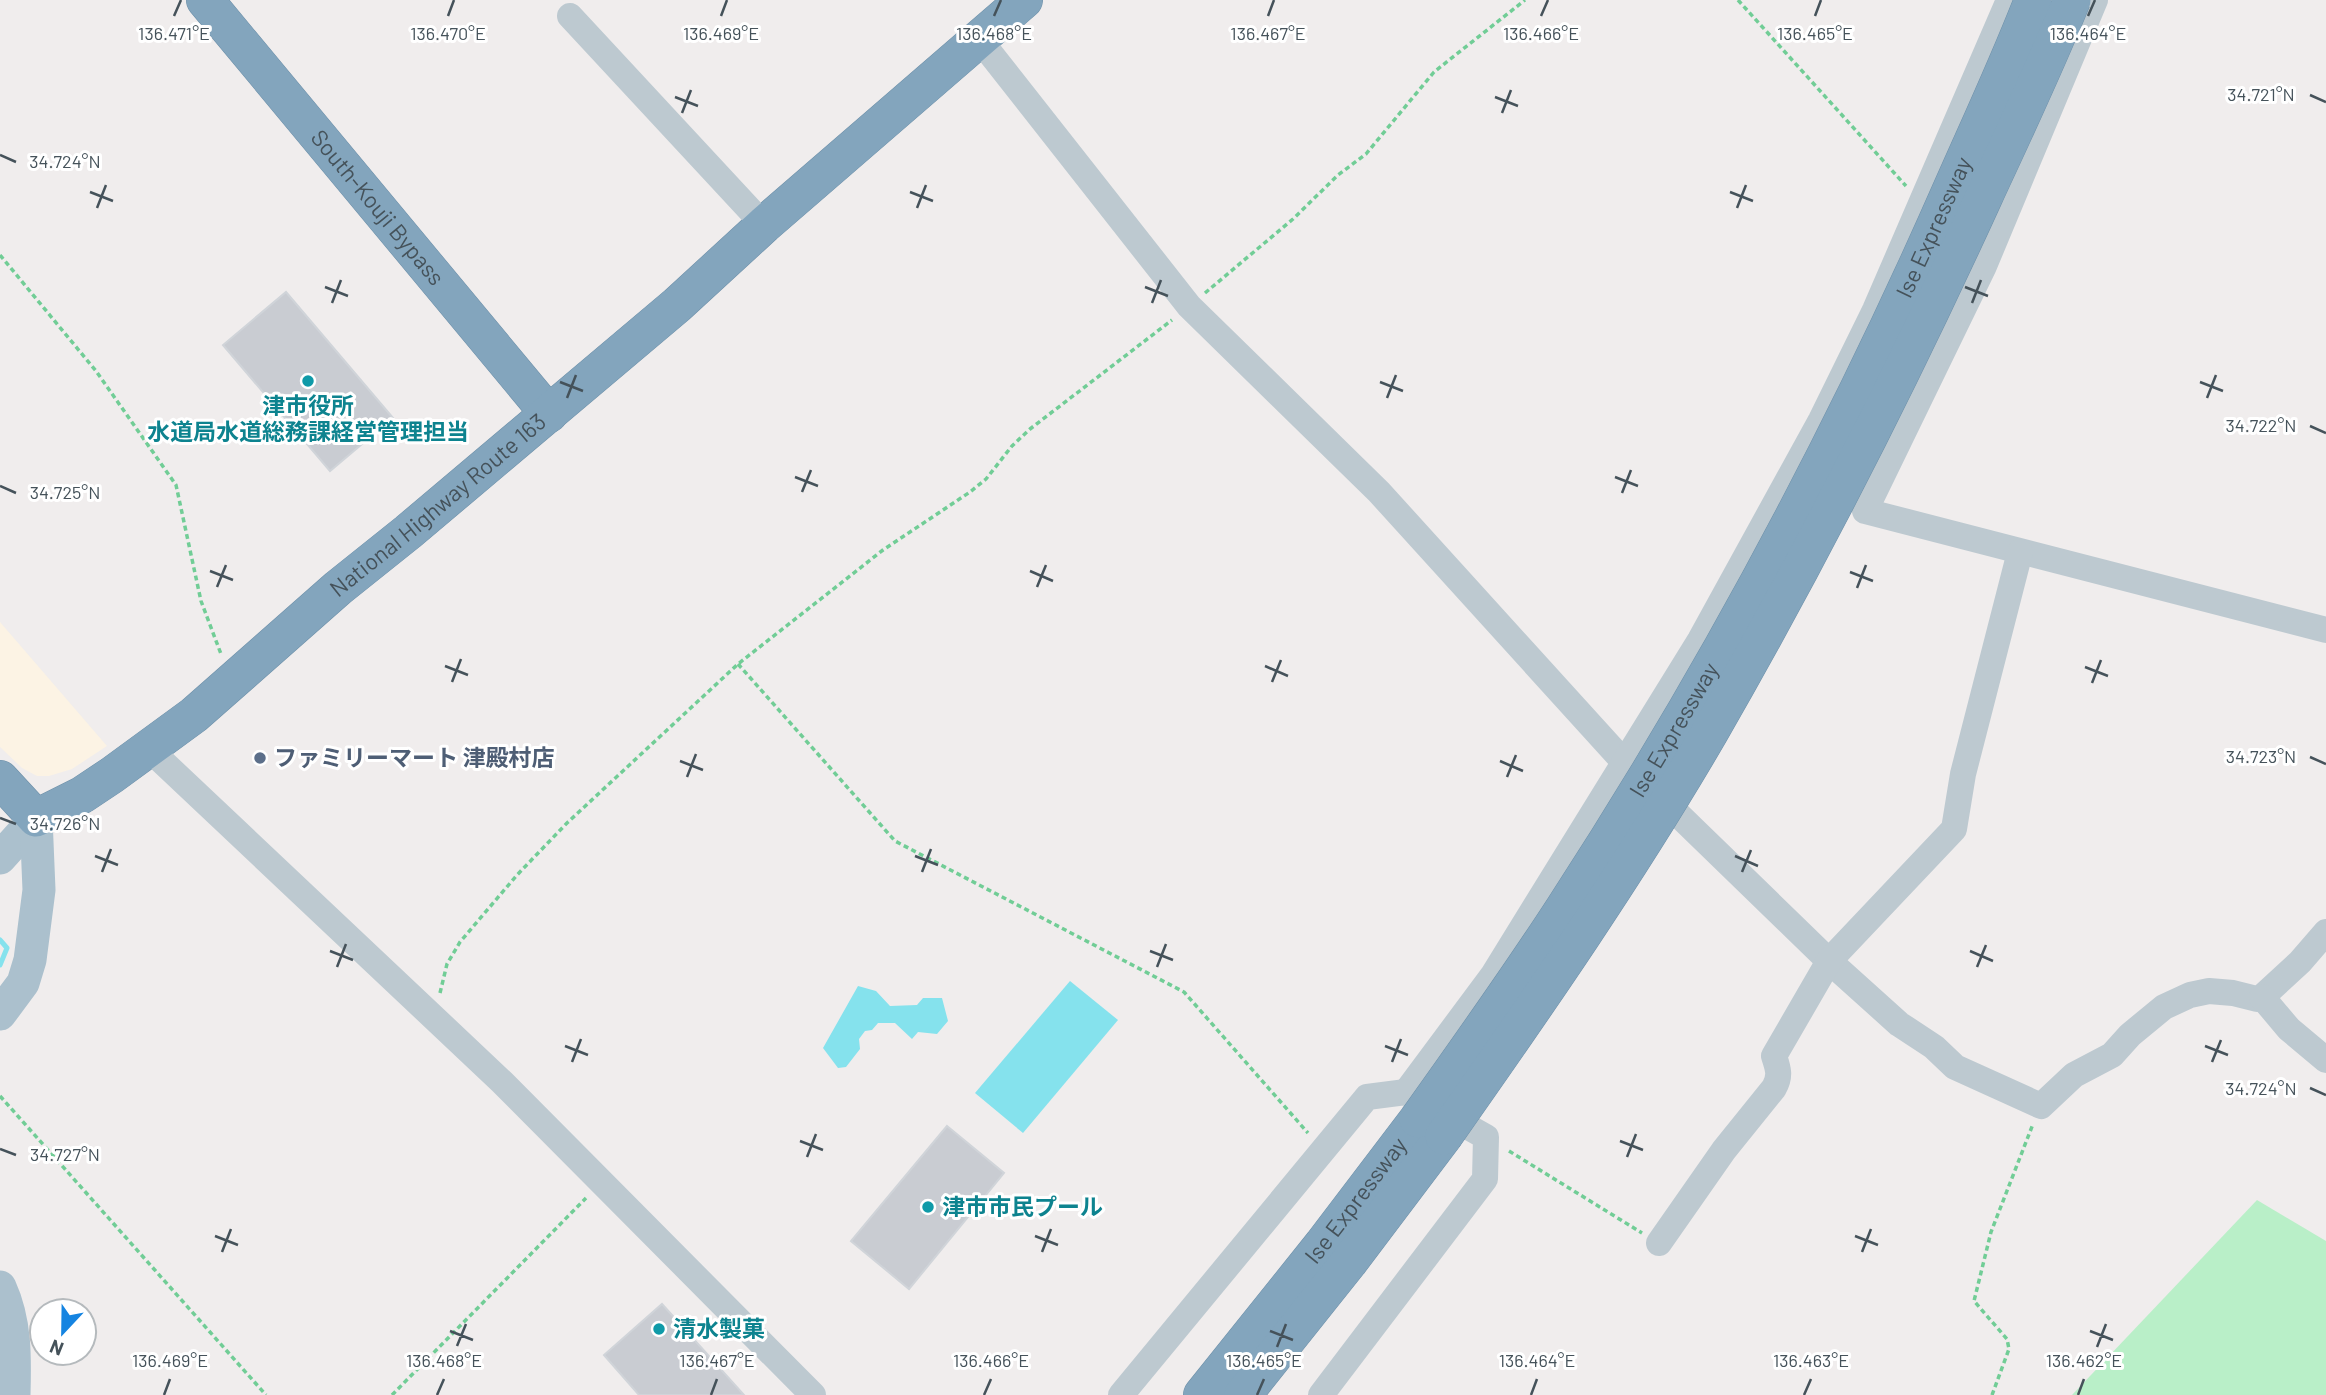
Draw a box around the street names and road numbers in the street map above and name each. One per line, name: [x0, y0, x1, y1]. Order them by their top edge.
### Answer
street label: South-Kouji Bypass: [306, 124, 451, 291]
street label: Ise Expressway: [1889, 152, 1977, 302]
street label: National Highway Route 163: [324, 407, 551, 602]
street label: Ise Expressway: [1623, 657, 1724, 802]
street label: Ise Expressway: [1298, 1131, 1412, 1269]

